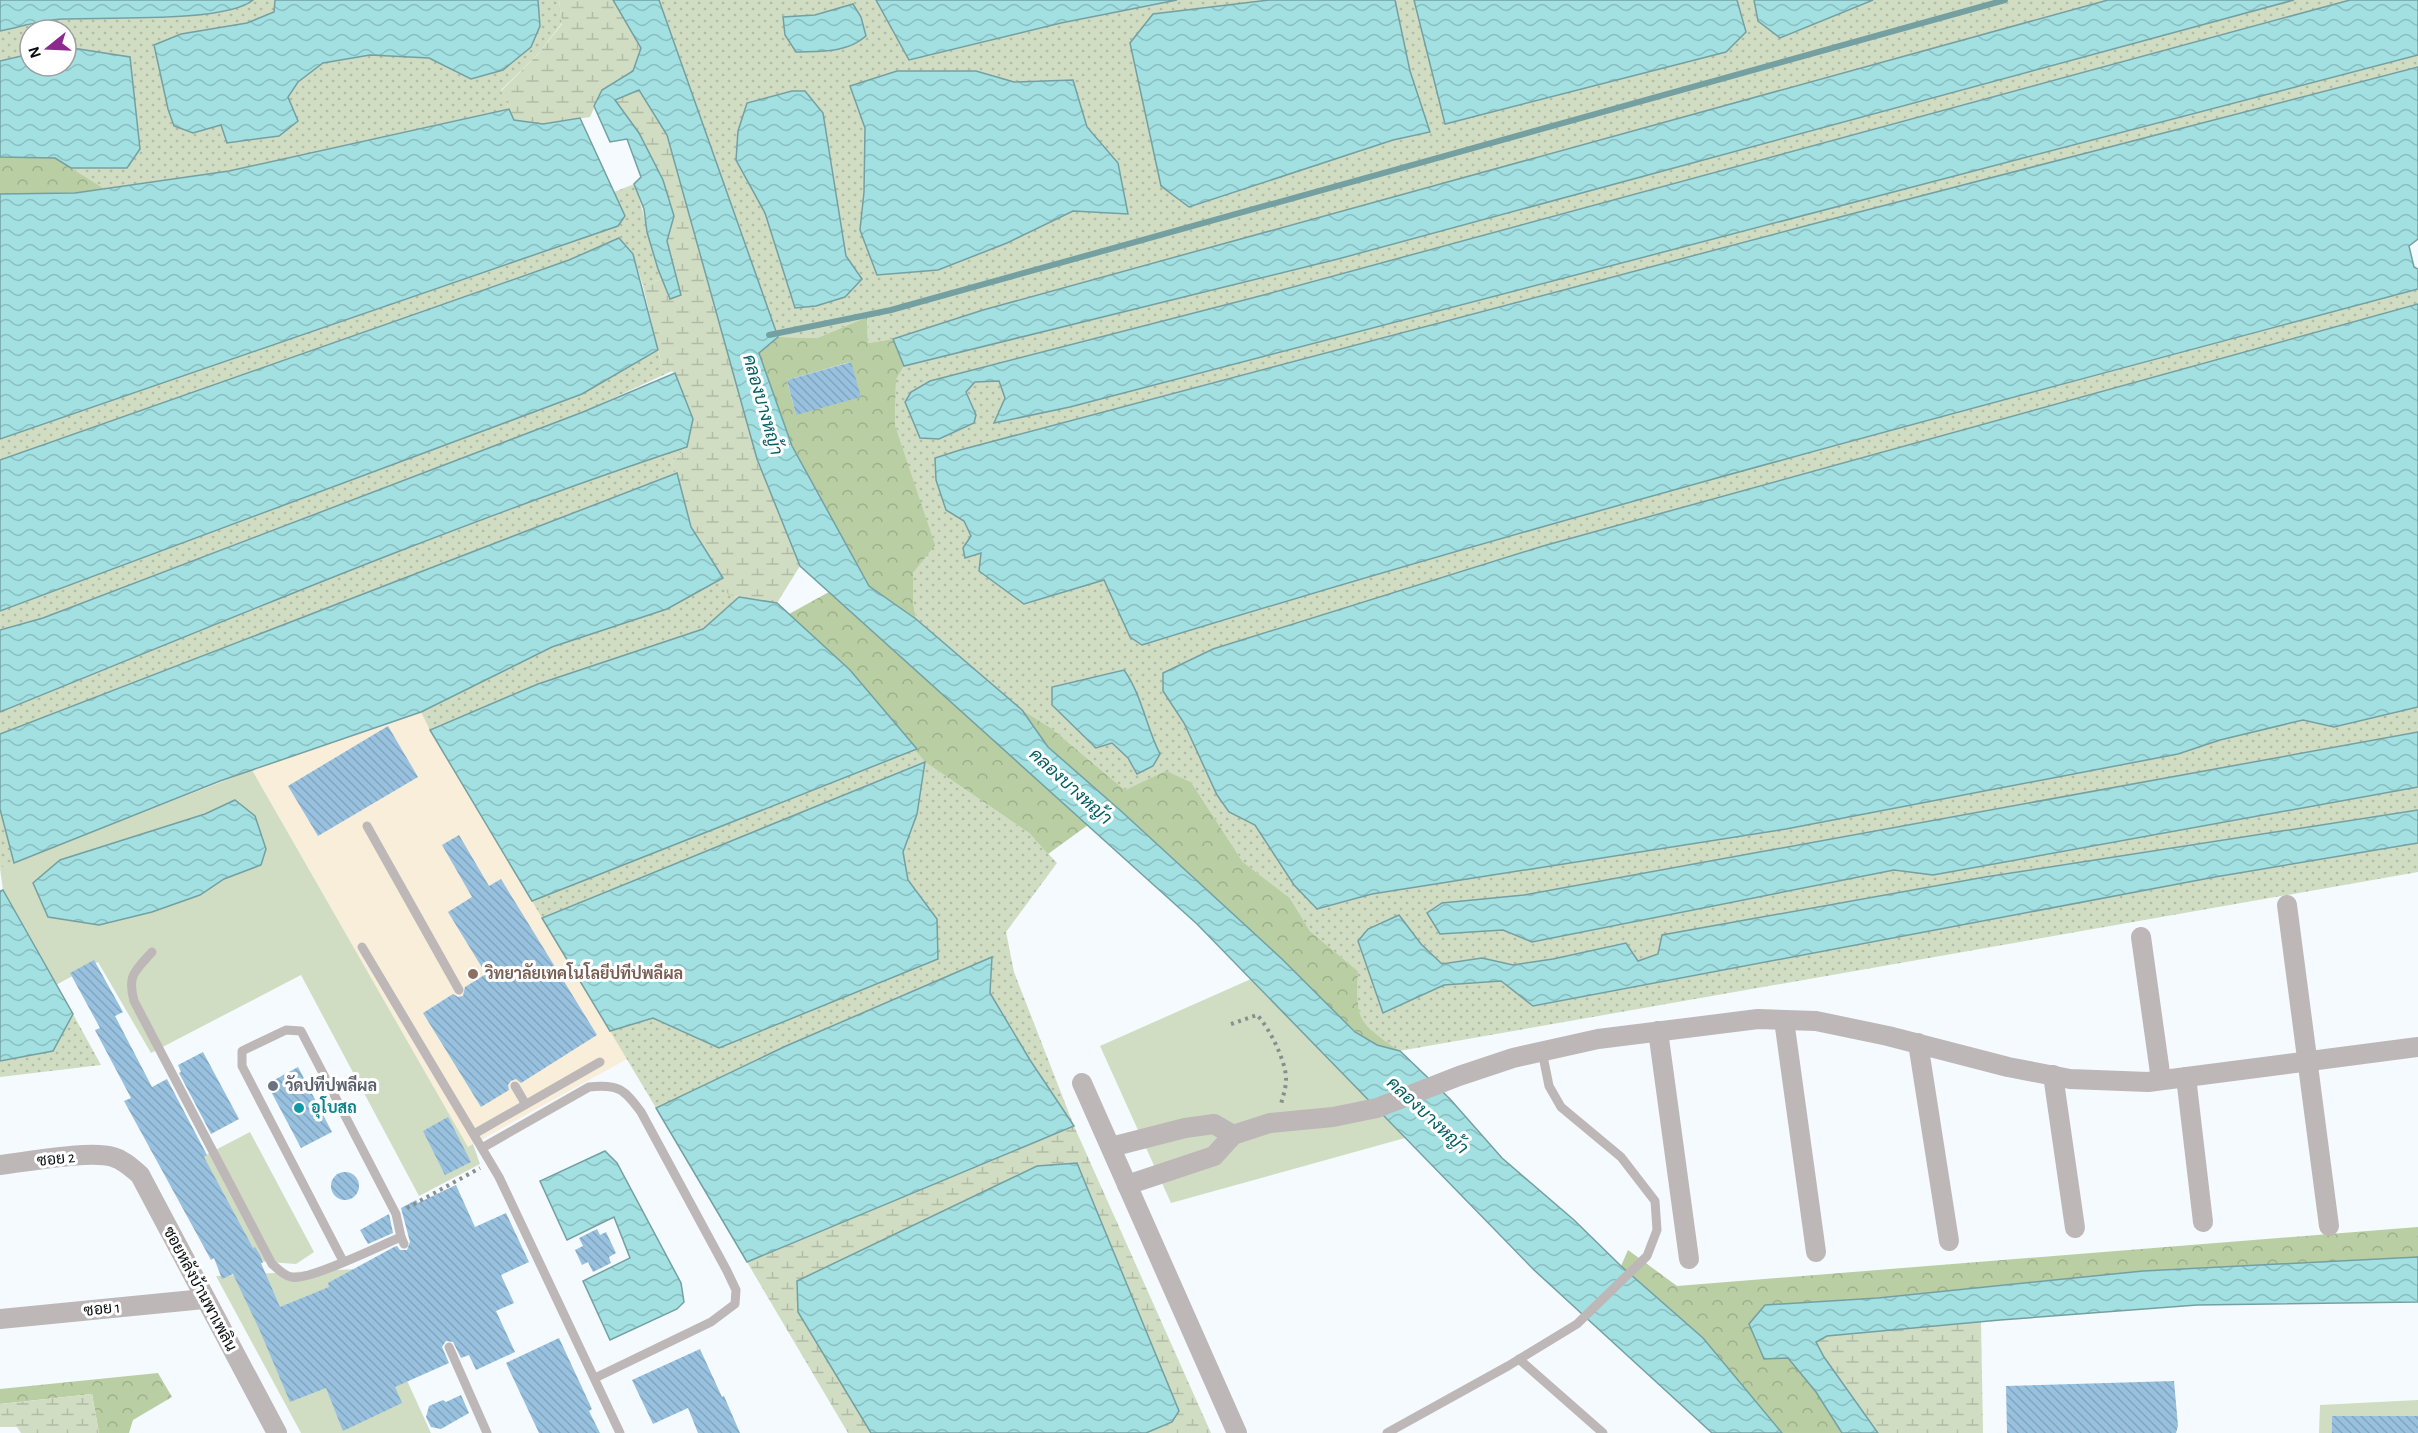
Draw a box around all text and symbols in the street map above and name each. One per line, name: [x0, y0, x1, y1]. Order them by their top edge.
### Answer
north arrow: [18, 18, 78, 78]
text: N: [25, 45, 44, 60]
water label: คลองบางหญ้า: [738, 352, 789, 458]
water label: คลองบางหญ้า: [1025, 743, 1117, 829]
place label: วิทยาลัยเทคโนโลยีปทีปพลีผล: [484, 962, 683, 982]
marker: วิทยาลัยเทคโนโลยีปทีปพลีผล: [466, 967, 480, 981]
water label: คลองบางหญ้า: [1382, 1071, 1474, 1159]
place label: วัดปทีปพลีผล: [285, 1075, 377, 1094]
marker: วัดปทีปพลีผล: [266, 1079, 280, 1093]
place label: อุโบสถ: [311, 1096, 357, 1119]
marker: อุโบสถ: [292, 1101, 306, 1115]
street label: ซอย 2: [36, 1149, 76, 1169]
street label: ซอยหลังบ้านพาเพลิน: [160, 1223, 242, 1354]
street label: ซอย 1: [83, 1299, 121, 1319]

